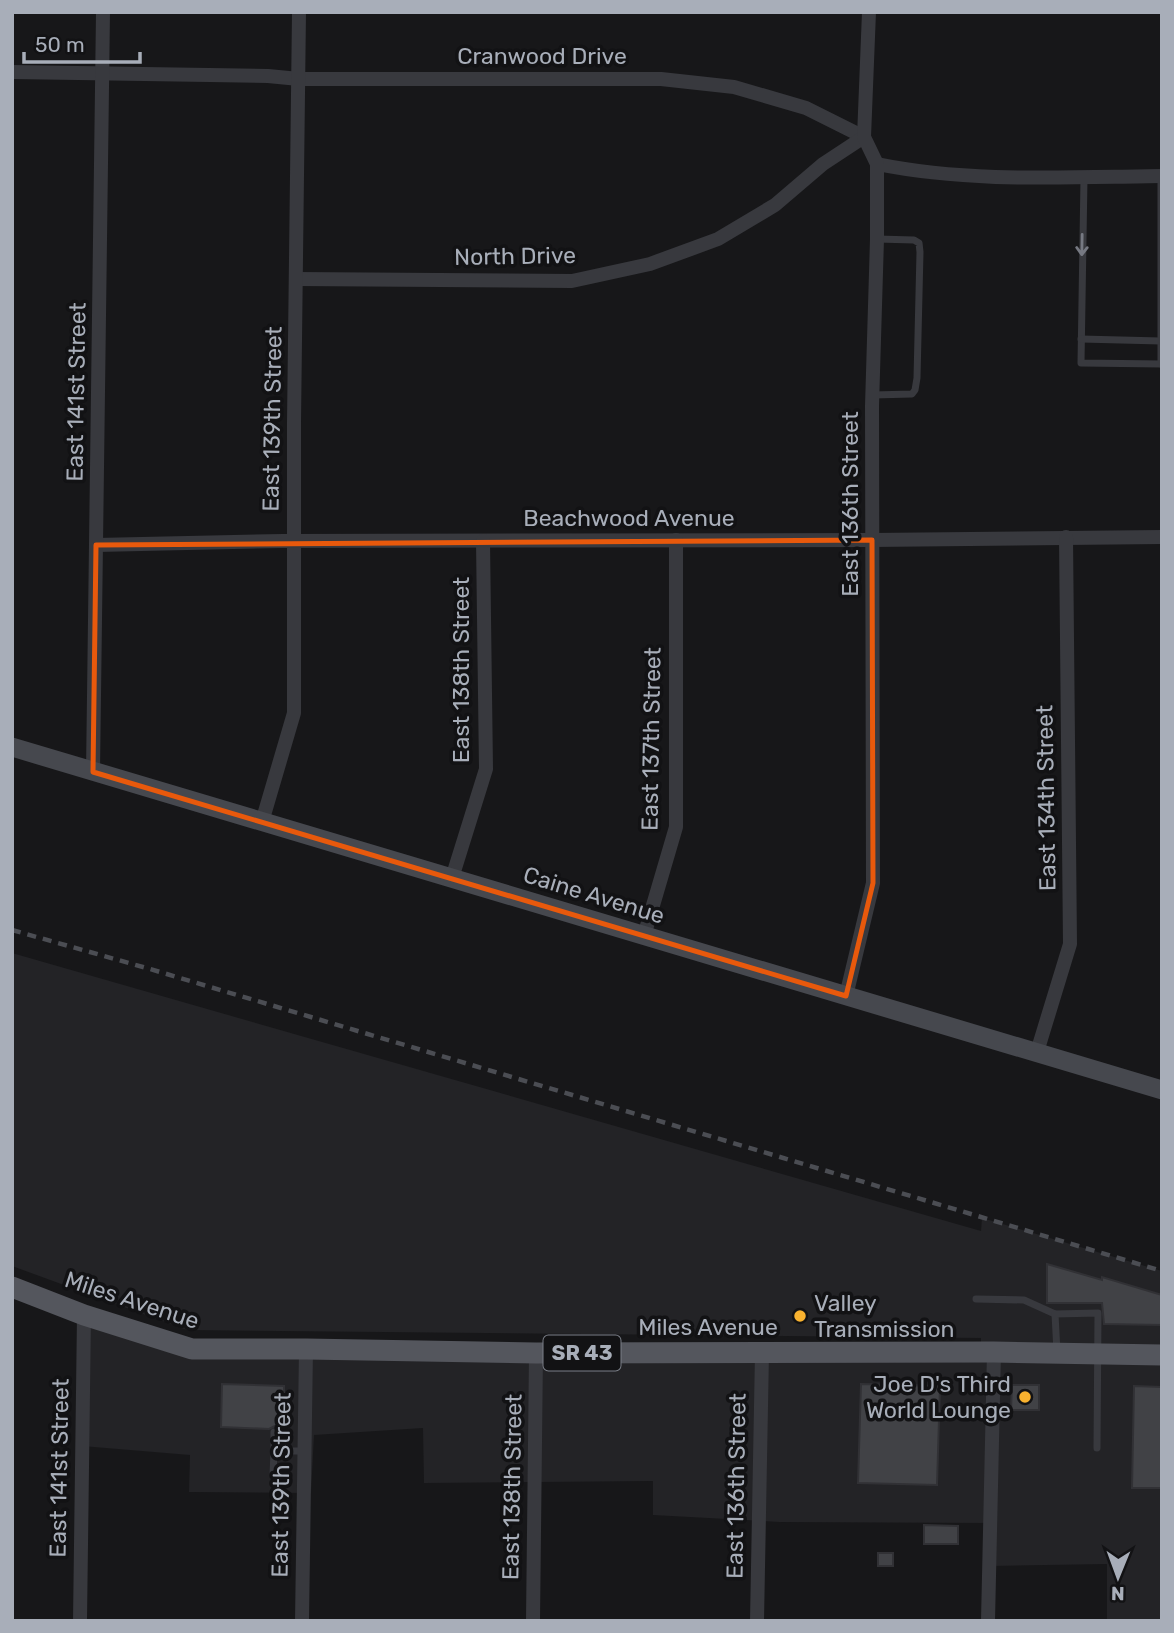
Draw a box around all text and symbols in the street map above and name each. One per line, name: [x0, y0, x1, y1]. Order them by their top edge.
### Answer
scale bar: [24, 21, 140, 65]
text: 50 m: [35, 32, 85, 57]
street label: Cranwood Drive: [457, 42, 627, 70]
one-way arrow: [1076, 234, 1089, 257]
street label: North Drive: [454, 241, 576, 271]
street label: East 141st Street: [60, 302, 92, 482]
street label: East 139th Street: [256, 326, 288, 512]
street label: East 136th Street: [836, 411, 864, 597]
street label: Beachwood Avenue: [523, 504, 735, 532]
street label: East 138th Street: [447, 577, 475, 763]
street label: East 137th Street: [635, 647, 667, 831]
street label: East 134th Street: [1030, 705, 1062, 891]
street label: Caine Avenue: [520, 860, 668, 930]
street label: Miles Avenue: [61, 1265, 203, 1335]
place label: Valley Transmission: [814, 1289, 955, 1343]
marker: Valley Transmission: [792, 1308, 808, 1324]
street label: Miles Avenue: [638, 1313, 778, 1341]
road number: SR 43: [544, 1336, 620, 1370]
place label: Joe D's Third World Lounge: [866, 1370, 1011, 1424]
street label: East 141st Street: [43, 1378, 75, 1558]
marker: Joe D's Third World Lounge: [1017, 1389, 1033, 1405]
street label: East 139th Street: [265, 1392, 297, 1578]
street label: East 136th Street: [720, 1393, 752, 1579]
street label: East 138th Street: [496, 1394, 528, 1580]
north arrow: [1083, 1542, 1153, 1612]
text: N: [1111, 1582, 1125, 1605]

